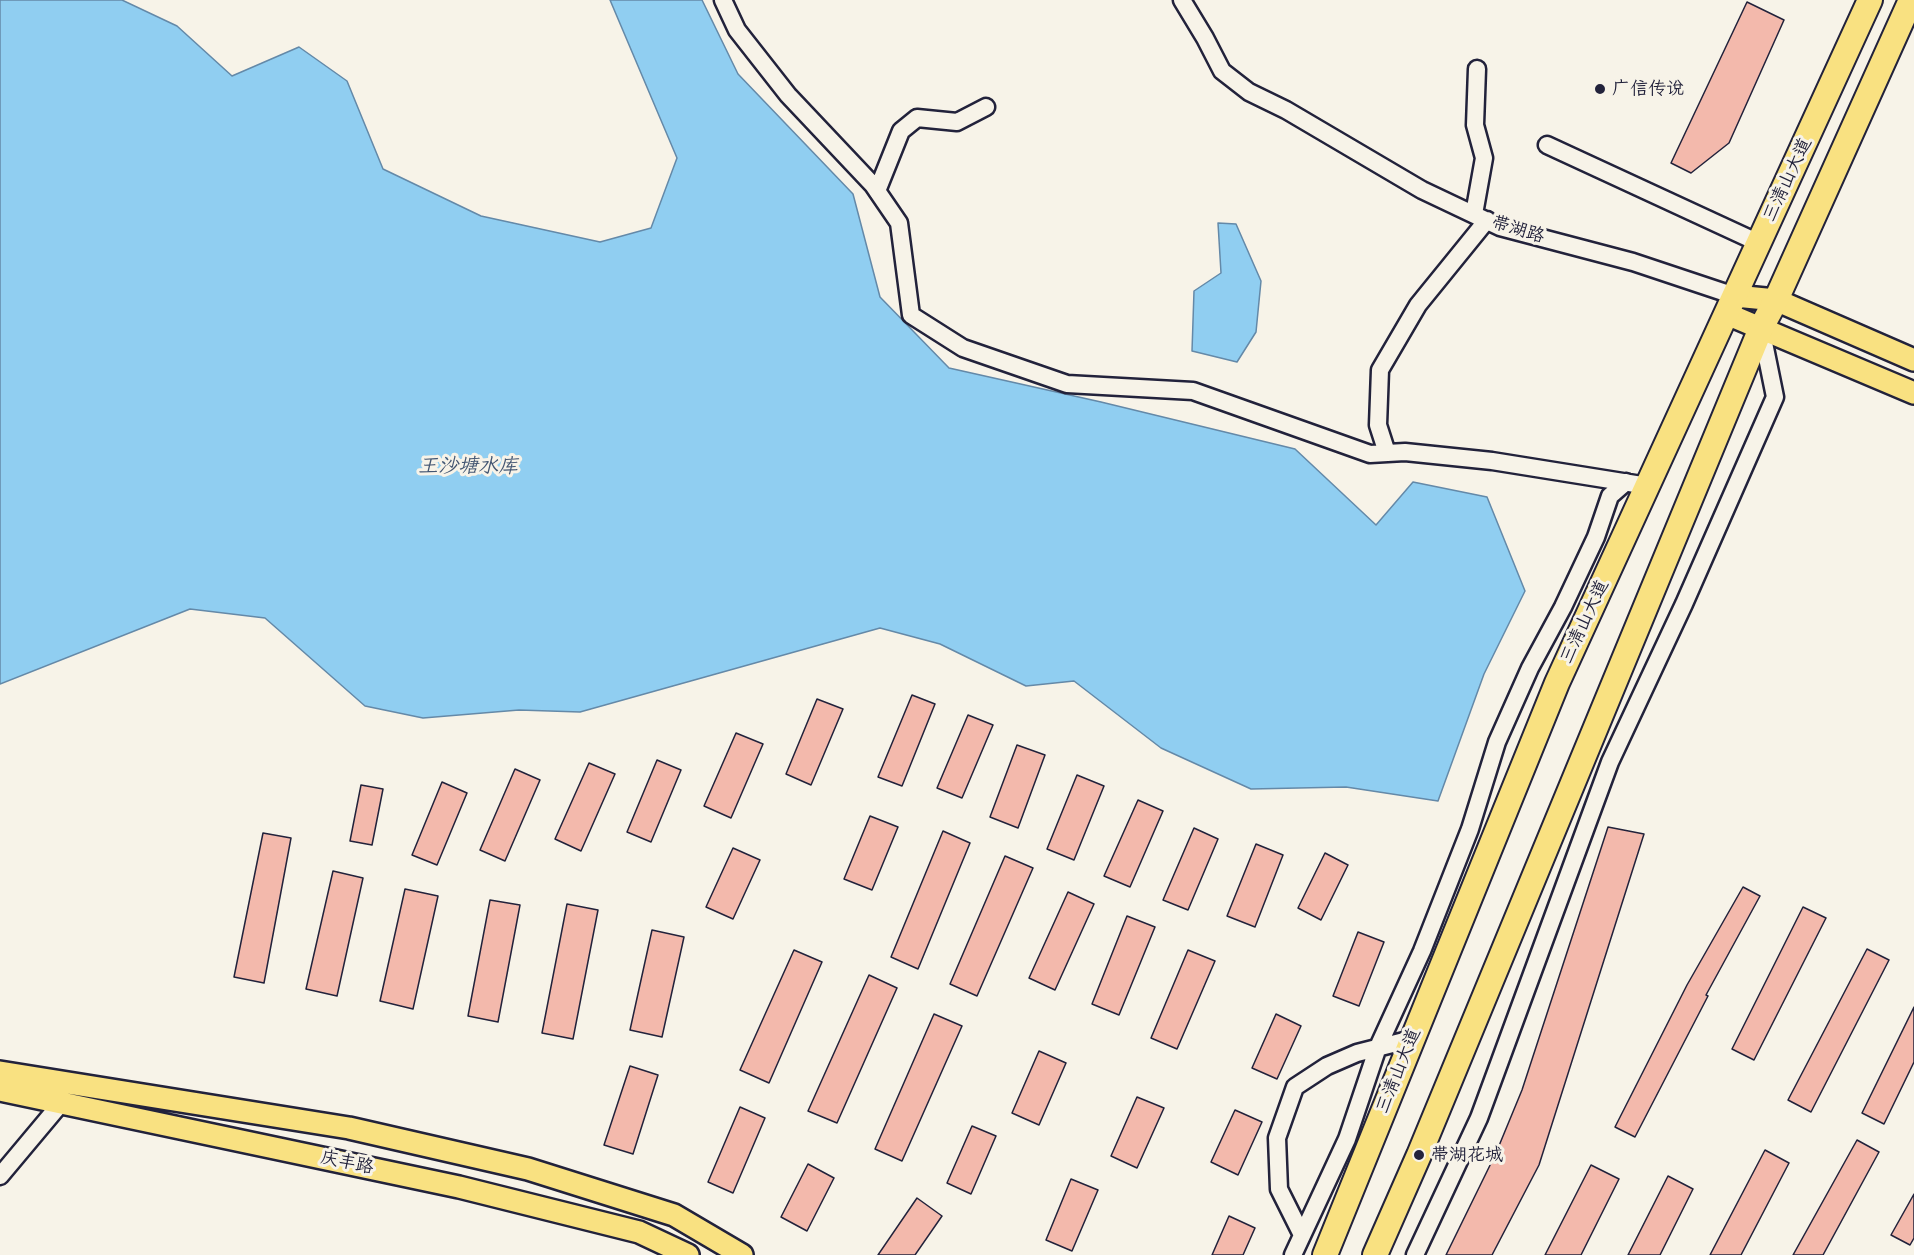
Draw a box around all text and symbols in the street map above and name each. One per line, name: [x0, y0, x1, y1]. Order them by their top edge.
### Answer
place label: 广信传说: [1612, 78, 1684, 100]
marker: 广信传说: [1593, 82, 1607, 96]
street label: 三清山大道: [1759, 135, 1817, 225]
street label: 带湖路: [1489, 212, 1547, 248]
water label: 王沙塘水库: [418, 455, 518, 479]
street label: 三清山大道: [1556, 577, 1614, 667]
street label: 三清山大道: [1372, 1025, 1426, 1117]
place label: 带湖花城: [1431, 1144, 1503, 1166]
street label: 庆丰路: [318, 1147, 376, 1179]
marker: 带湖花城: [1412, 1148, 1426, 1162]

